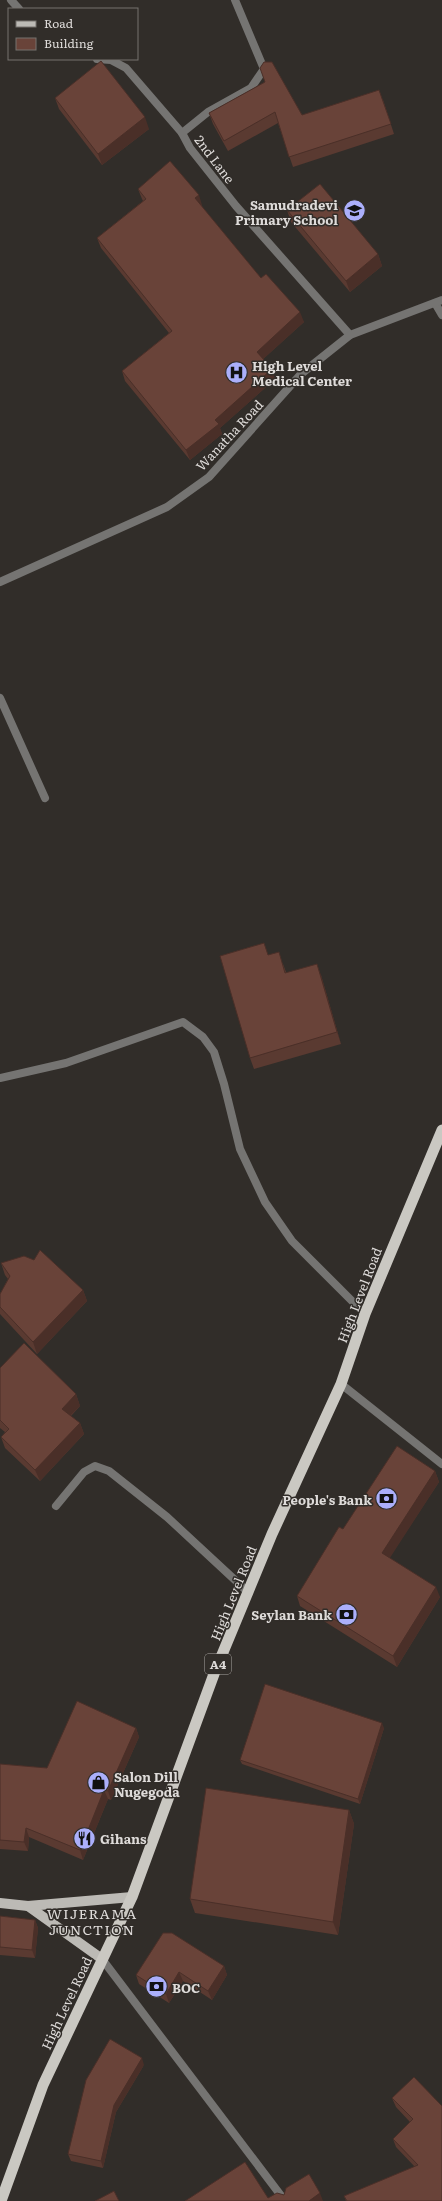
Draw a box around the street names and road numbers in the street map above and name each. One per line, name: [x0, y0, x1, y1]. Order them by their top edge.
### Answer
street label: 2nd Lane: [191, 131, 240, 187]
street label: Wanatha Road: [191, 395, 267, 475]
street label: High Level Road: [332, 1245, 386, 1345]
street label: High Level Road: [205, 1543, 261, 1643]
road number: A4: [205, 1654, 231, 1674]
street label: High Level Road: [36, 1953, 96, 2053]

